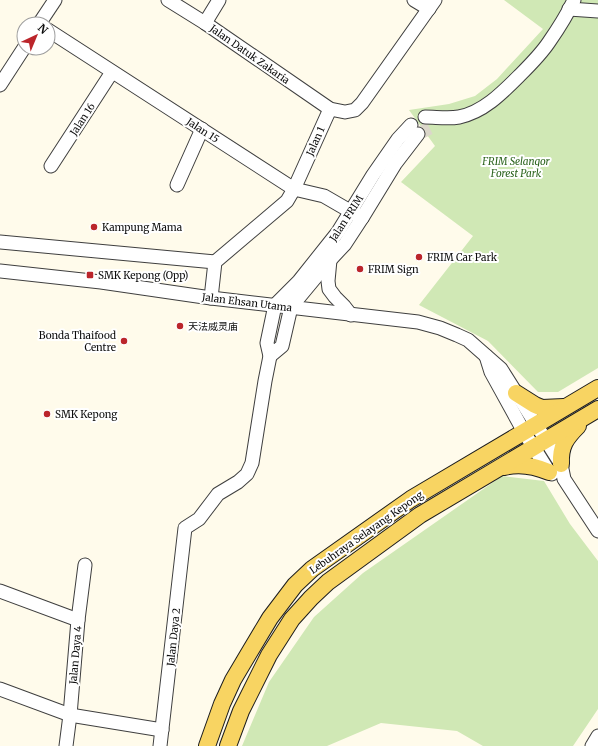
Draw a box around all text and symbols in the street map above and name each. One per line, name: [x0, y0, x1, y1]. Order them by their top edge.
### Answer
north arrow: [16, 16, 56, 56]
text: N: [35, 21, 51, 37]
street label: Jalan Datuk Zakaria: [206, 21, 293, 87]
street label: Jalan 16: [66, 100, 98, 139]
street label: Jalan 15: [183, 115, 222, 146]
street label: Jalan 1: [303, 124, 328, 159]
park label: FRIM Selangor Forest Park: [481, 155, 551, 180]
street label: Jalan FRIM: [326, 192, 366, 245]
place label: Kampung Mama: [102, 221, 183, 234]
marker: Kampung Mama: [89, 222, 99, 232]
place label: FRIM Car Park: [427, 251, 498, 264]
marker: FRIM Car Park: [414, 252, 424, 262]
place label: FRIM Sign: [368, 263, 419, 276]
marker: FRIM Sign: [355, 264, 365, 274]
place label: SMK Kepong (Opp): [98, 269, 188, 282]
marker: SMK Kepong (Opp): [85, 270, 95, 280]
street label: Jalan Ehsan Utama: [200, 290, 293, 315]
place label: 天法威灵庙: [188, 320, 238, 333]
marker: 天法威灵庙: [175, 321, 185, 331]
place label: Bonda Thaifood Centre: [39, 329, 116, 354]
marker: Bonda Thaifood Centre: [119, 336, 129, 346]
place label: SMK Kepong: [55, 408, 117, 421]
marker: SMK Kepong: [42, 409, 52, 419]
street label: Lebuhraya Selayang Kepong: [307, 488, 426, 577]
street label: Jalan Daya 2: [164, 607, 183, 668]
street label: Jalan Daya 4: [66, 625, 85, 686]

